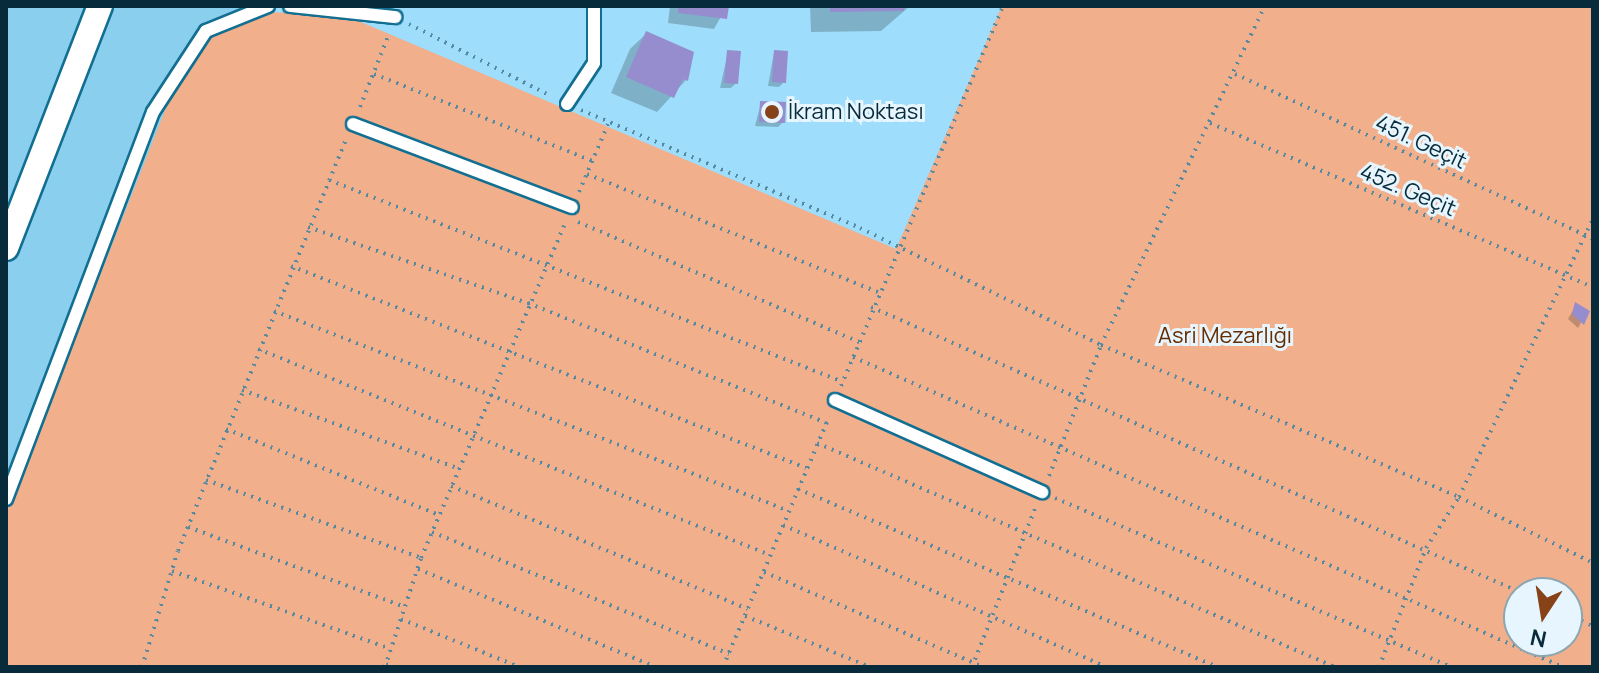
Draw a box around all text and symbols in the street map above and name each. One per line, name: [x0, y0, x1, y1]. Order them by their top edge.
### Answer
place label: İkram Noktası: [788, 99, 924, 125]
marker: İkram Noktası: [763, 103, 781, 121]
street label: 451. Geçit: [1371, 109, 1471, 175]
street label: 452. Geçit: [1356, 158, 1460, 222]
park label: Asri Mezarlığı: [1158, 323, 1292, 349]
north arrow: [1503, 577, 1583, 657]
text: N: [1528, 622, 1549, 655]

